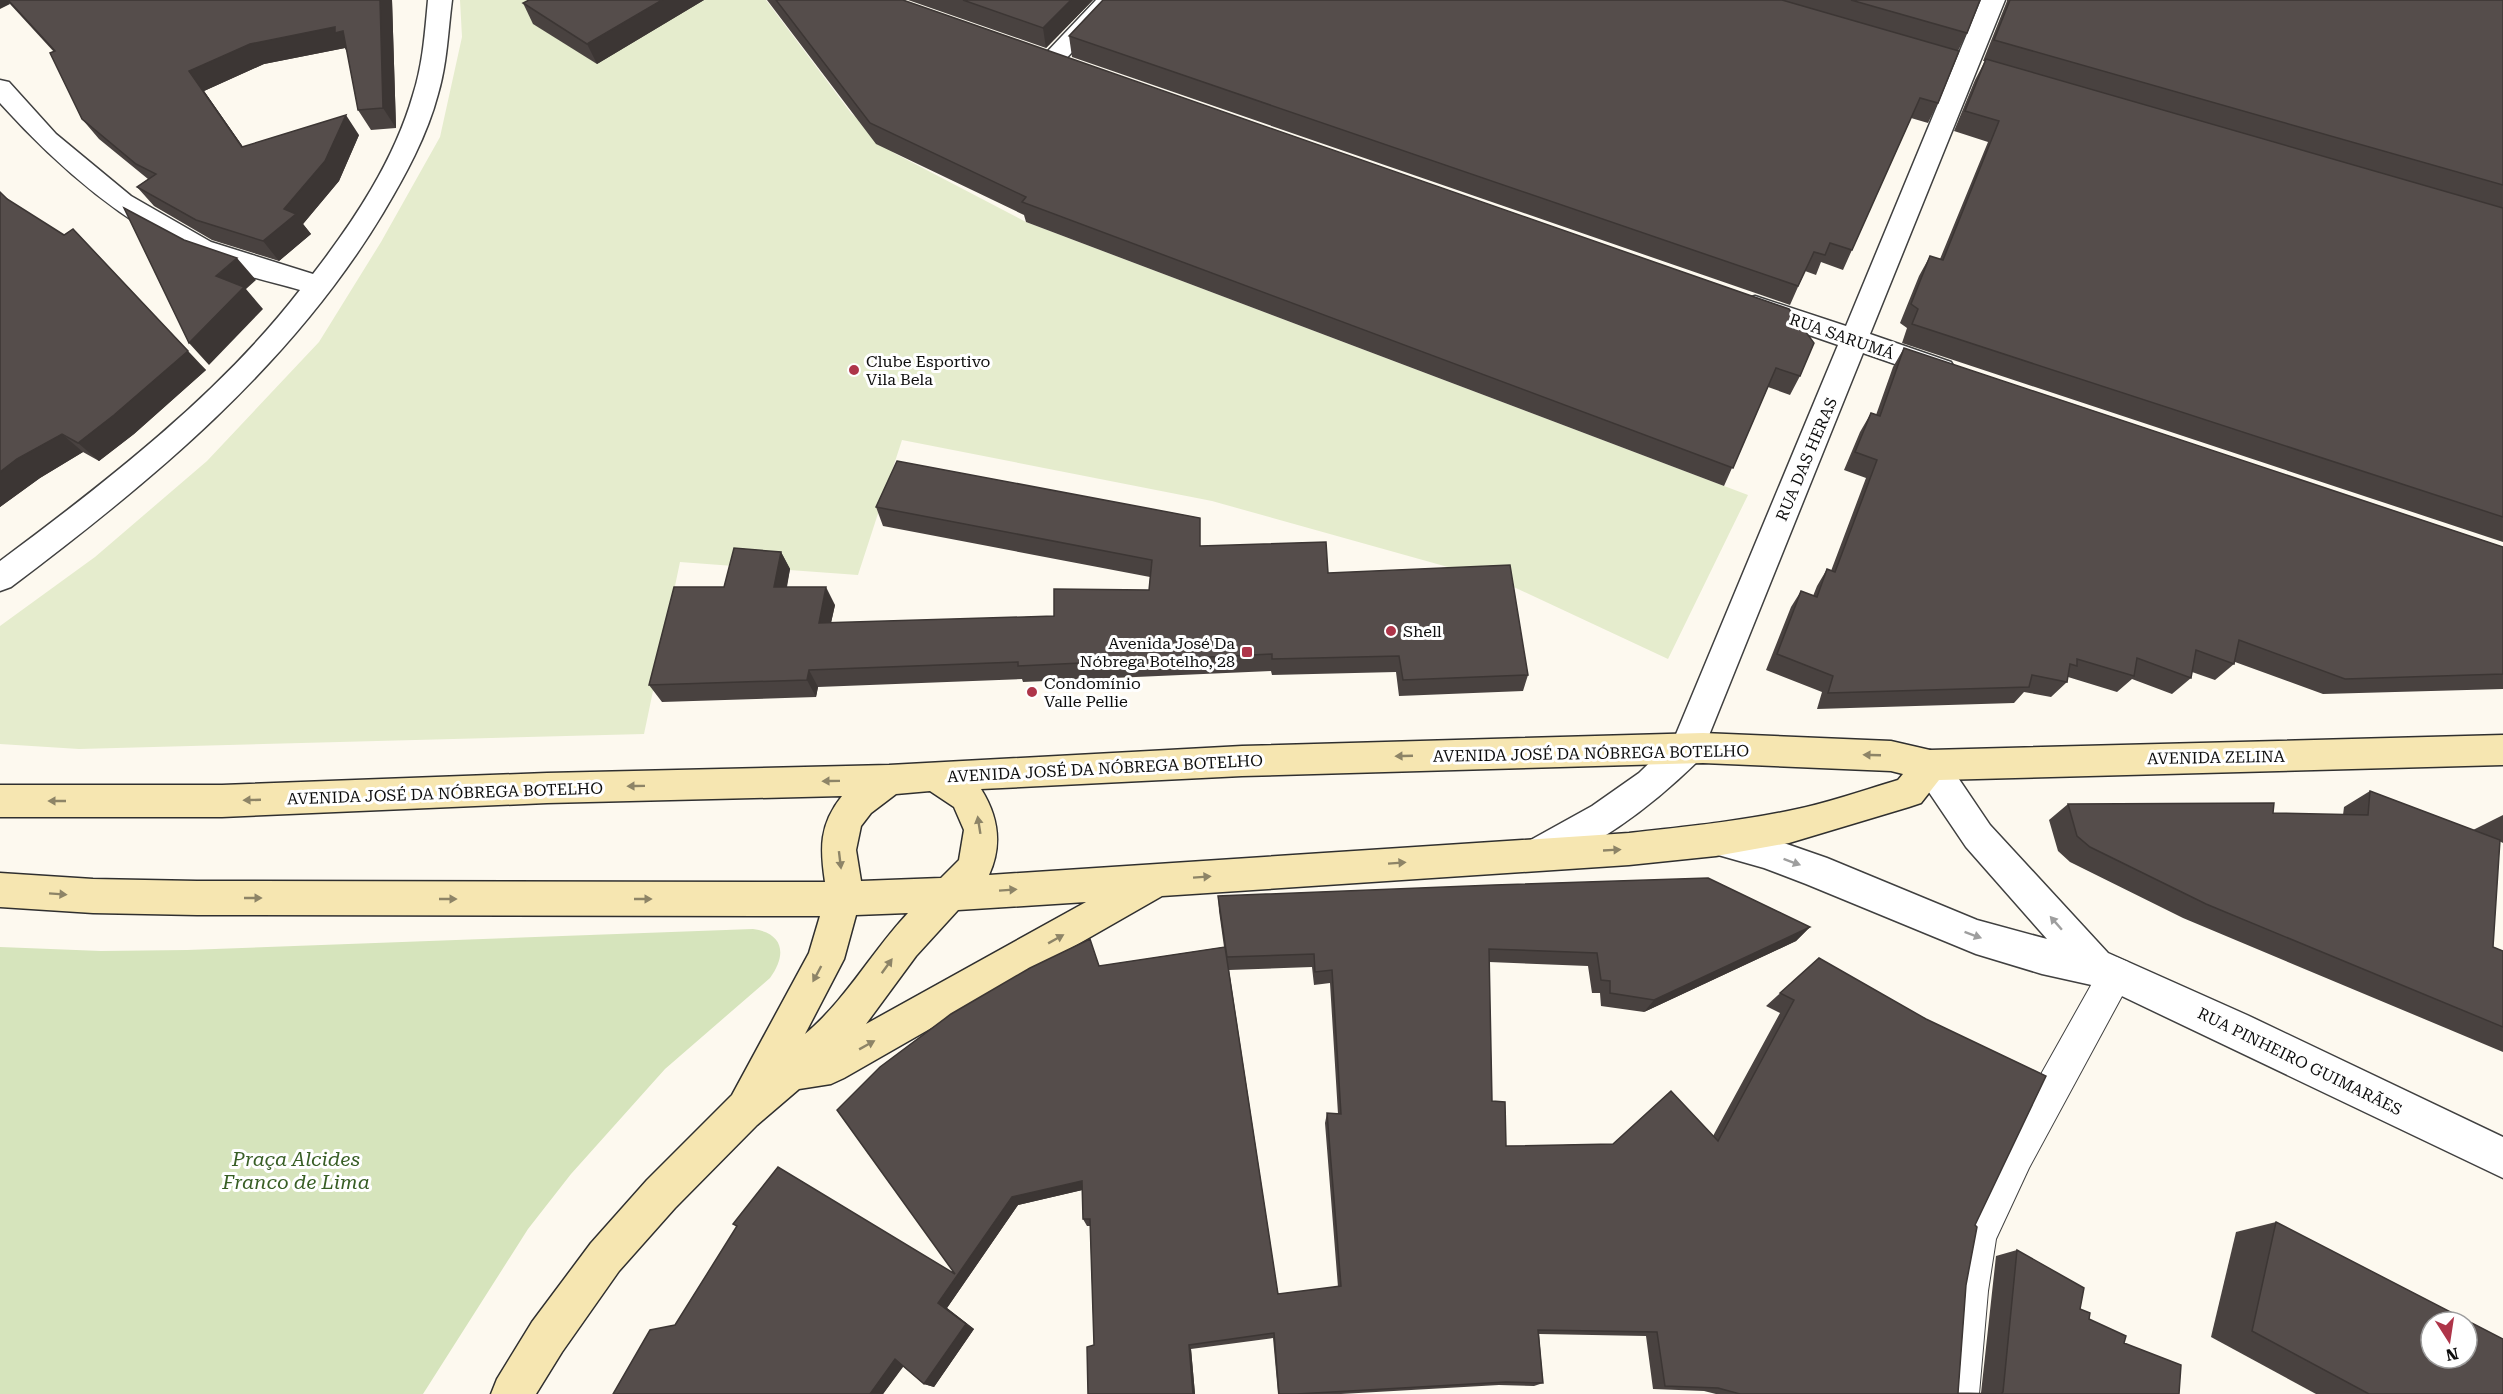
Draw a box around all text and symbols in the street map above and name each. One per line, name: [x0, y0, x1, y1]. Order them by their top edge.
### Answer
street label: RUA SARUMÁ: [1787, 310, 1897, 364]
place label: Clube Esportivo Vila Bela: [866, 352, 991, 389]
marker: Clube Esportivo Vila Bela: [847, 363, 861, 377]
street label: RUA DAS HERAS: [1772, 395, 1841, 524]
place label: Shell: [1403, 622, 1442, 641]
marker: Shell: [1384, 624, 1398, 638]
place label: Avenida José Da Nóbrega Botelho, 28: [1080, 634, 1235, 671]
marker: Avenida José Da Nóbrega Botelho, 28: [1240, 645, 1254, 659]
place label: Condomínio Valle Pellie: [1044, 674, 1141, 711]
marker: Condomínio Valle Pellie: [1025, 685, 1039, 699]
street label: AVENIDA JOSÉ DA NÓBREGA BOTELHO: [1433, 741, 1749, 766]
street label: AVENIDA ZELINA: [2147, 747, 2286, 768]
one-way arrow: [1863, 750, 1882, 760]
street label: AVENIDA JOSÉ DA NÓBREGA BOTELHO: [947, 751, 1263, 786]
one-way arrow: [1395, 751, 1414, 761]
one-way arrow: [821, 776, 840, 786]
street label: AVENIDA JOSÉ DA NÓBREGA BOTELHO: [287, 778, 603, 809]
one-way arrow: [626, 781, 645, 790]
one-way arrow: [48, 796, 67, 806]
one-way arrow: [243, 796, 262, 805]
one-way arrow: [974, 816, 983, 835]
one-way arrow: [1603, 845, 1622, 854]
one-way arrow: [835, 850, 845, 869]
one-way arrow: [1783, 858, 1801, 867]
one-way arrow: [1387, 859, 1406, 868]
one-way arrow: [1193, 872, 1212, 882]
one-way arrow: [998, 885, 1017, 895]
one-way arrow: [49, 889, 68, 898]
one-way arrow: [244, 893, 263, 903]
one-way arrow: [439, 894, 458, 904]
one-way arrow: [634, 894, 653, 904]
one-way arrow: [2049, 915, 2063, 930]
one-way arrow: [1964, 930, 1982, 940]
one-way arrow: [1048, 934, 1065, 944]
one-way arrow: [881, 958, 893, 973]
one-way arrow: [812, 966, 822, 983]
street label: RUA PINHEIRO GUIMARÃES: [2194, 1004, 2405, 1119]
one-way arrow: [859, 1040, 876, 1050]
park label: Praça Alcides Franco de Lima: [221, 1147, 370, 1194]
north arrow: [2419, 1310, 2479, 1370]
text: N: [2444, 1344, 2460, 1365]

